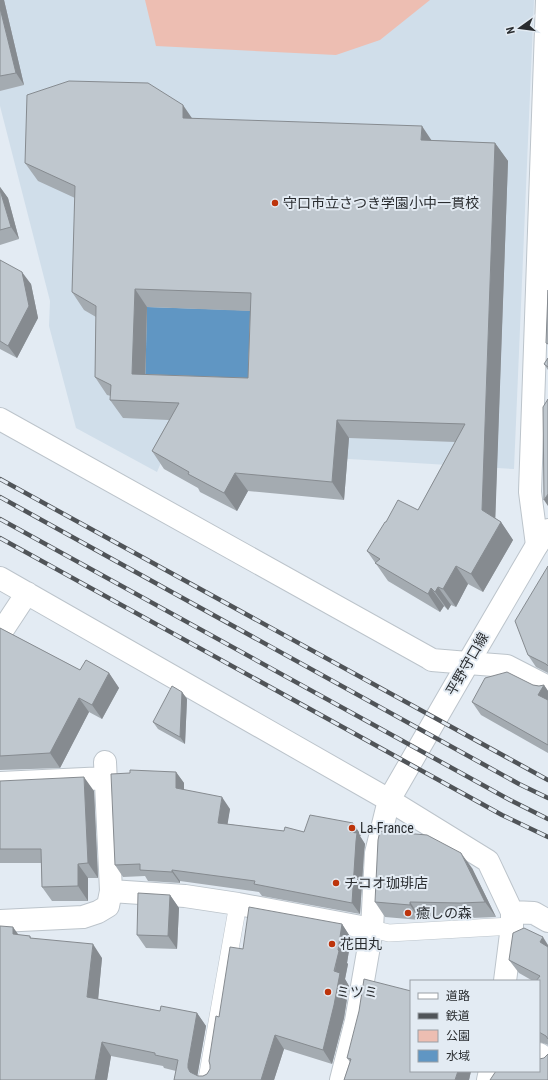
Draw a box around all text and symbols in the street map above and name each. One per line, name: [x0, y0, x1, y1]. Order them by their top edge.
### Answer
north arrow: [500, 8, 540, 48]
text: N: [504, 25, 518, 35]
place label: 守口市立さつき学園小中一貫校: [283, 195, 479, 211]
marker: 守口市立さつき学園小中一貫校: [270, 198, 280, 208]
street label: 平野守口線: [443, 630, 491, 698]
place label: La-France: [360, 820, 414, 836]
marker: La-France: [347, 823, 357, 833]
place label: チコオ珈琲店: [344, 875, 428, 891]
marker: チコオ珈琲店: [331, 878, 341, 888]
place label: 癒しの森: [416, 905, 472, 921]
marker: 癒しの森: [403, 908, 413, 918]
place label: 花田丸: [340, 936, 382, 952]
marker: 花田丸: [327, 939, 337, 949]
legend: [410, 980, 540, 1072]
place label: ミツミ: [336, 984, 378, 1000]
marker: ミツミ: [323, 987, 333, 997]
text: 道路: [446, 989, 470, 1003]
text: 鉄道: [446, 1009, 470, 1023]
text: 公園: [446, 1029, 470, 1043]
text: 水域: [446, 1049, 470, 1063]

